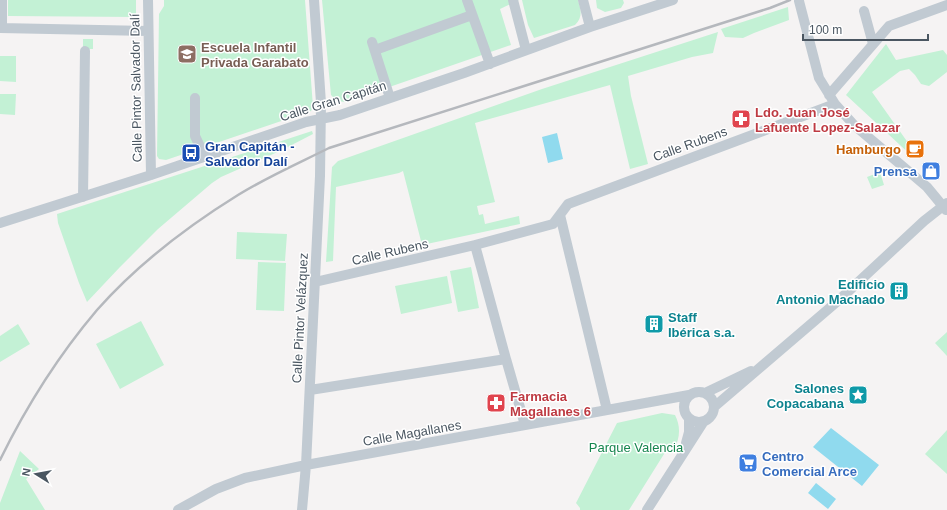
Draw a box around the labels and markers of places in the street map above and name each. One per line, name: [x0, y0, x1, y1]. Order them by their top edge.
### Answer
place label: Escuela Infantil Privada Garabato: [201, 40, 309, 70]
school or university icon: Escuela Infantil Privada Garabato: [176, 43, 198, 65]
place label: Ldo. Juan José Lafuente Lopez-Salazar: [755, 105, 900, 135]
pharmacy icon: Ldo. Juan José Lafuente Lopez-Salazar: [730, 108, 752, 130]
cafe icon: Hamburgo: [904, 138, 926, 160]
place label: Gran Capitán - Salvador Dalí: [205, 139, 295, 169]
bus stop icon: Gran Capitán - Salvador Dalí: [180, 142, 202, 164]
place label: Hamburgo: [836, 142, 901, 157]
shop icon: Prensa: [920, 160, 942, 182]
place label: Prensa: [874, 164, 918, 179]
place label: Edificio Antonio Machado: [776, 277, 885, 307]
building icon: Edificio Antonio Machado: [888, 280, 910, 302]
place label: Staff Ibérica s.a.: [668, 310, 735, 340]
building icon: Staff Ibérica s.a.: [643, 313, 665, 335]
place label: Salones Copacabana: [767, 381, 845, 411]
place icon: Salones Copacabana: [847, 384, 869, 406]
place label: Farmacia Magallanes 6: [510, 389, 591, 419]
pharmacy icon: Farmacia Magallanes 6: [485, 392, 507, 414]
place label: Centro Comercial Arce: [762, 449, 857, 479]
supermarket icon: Centro Comercial Arce: [737, 452, 759, 474]

